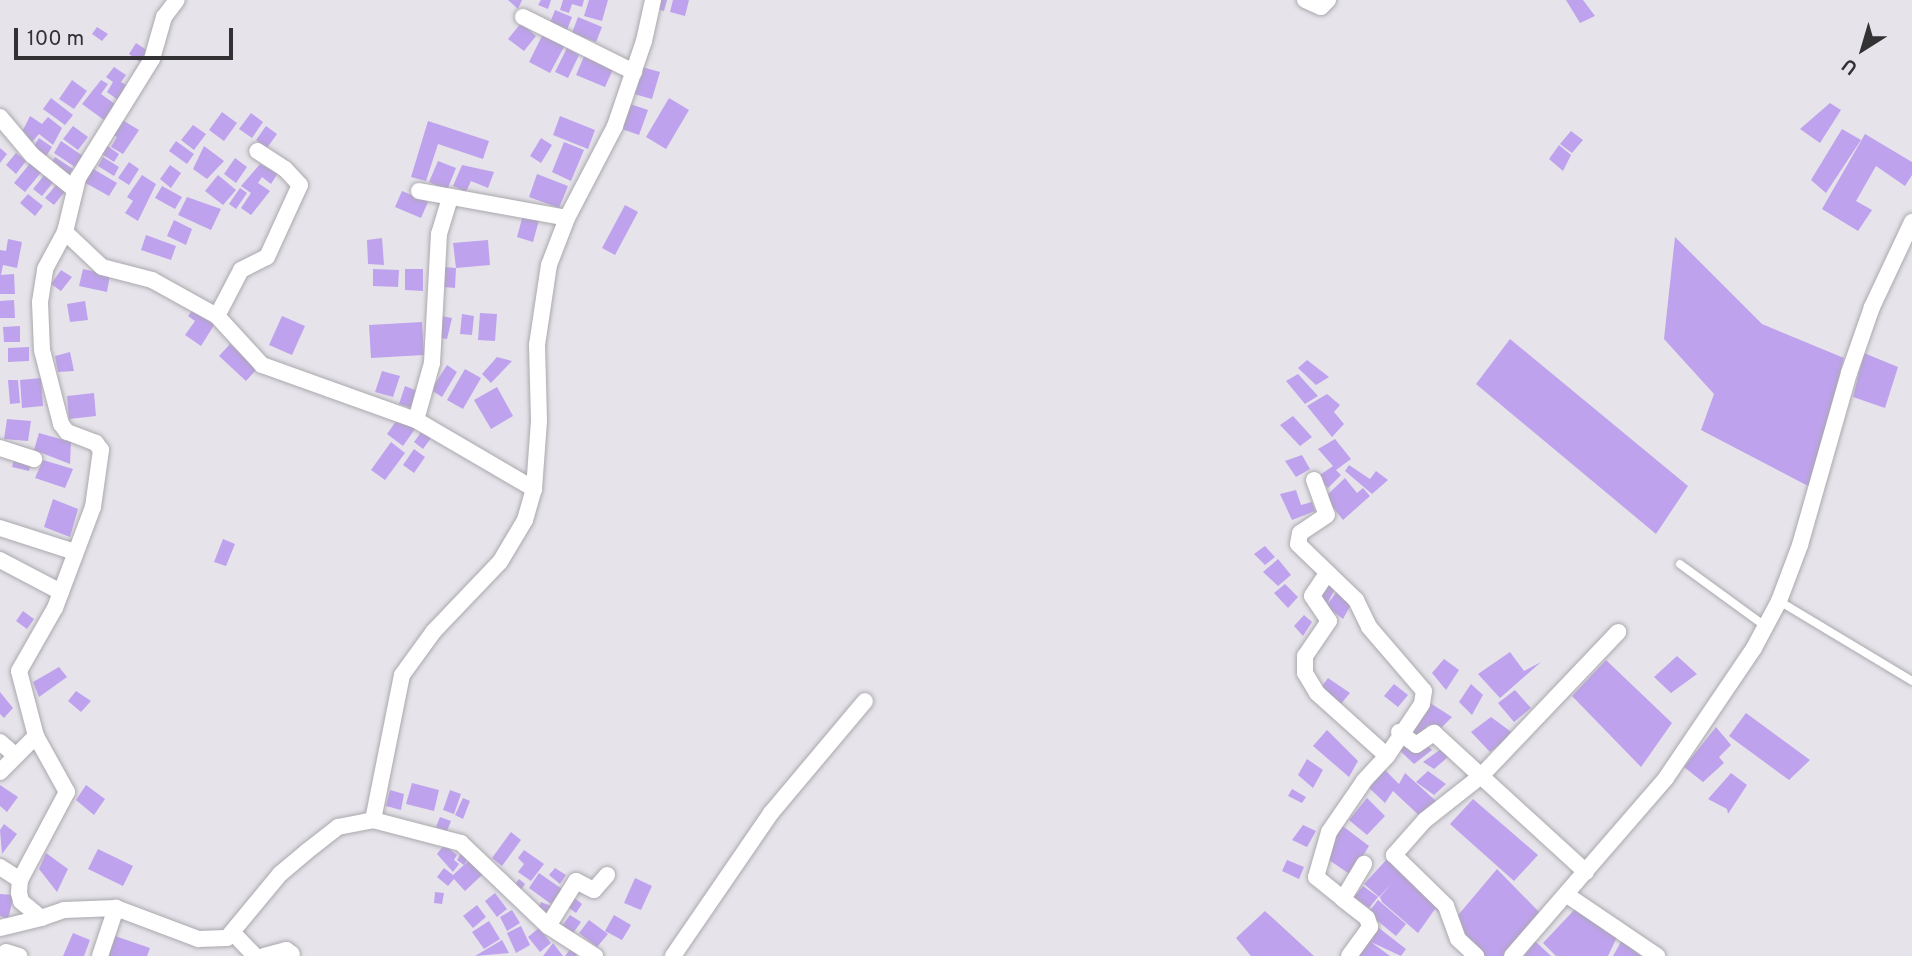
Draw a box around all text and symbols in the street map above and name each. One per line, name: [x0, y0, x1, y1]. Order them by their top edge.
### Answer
scale bar: [18, 14, 236, 58]
north arrow: [1828, 14, 1898, 84]
text: 100 m: [27, 26, 84, 53]
text: U: [1838, 52, 1863, 79]

